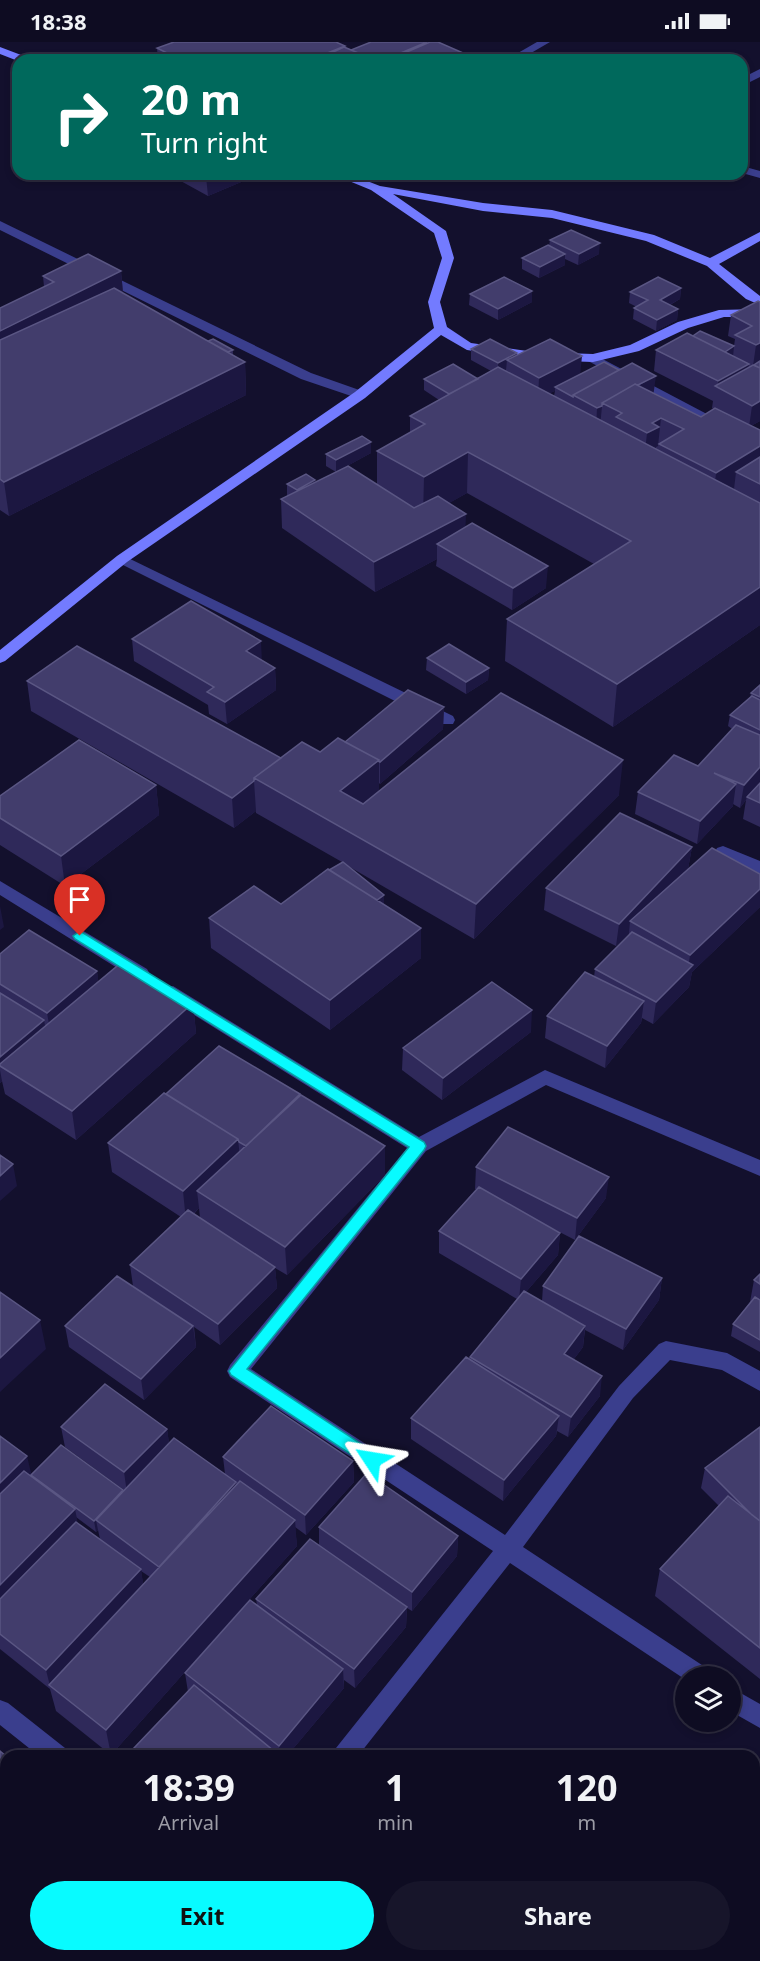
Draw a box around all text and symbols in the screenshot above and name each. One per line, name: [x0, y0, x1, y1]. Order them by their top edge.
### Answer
text: 18:38: [30, 6, 87, 36]
text: 20 m: [141, 70, 241, 127]
icon: right: [42, 78, 120, 156]
text: Turn right: [141, 124, 267, 161]
pin: [54, 874, 105, 936]
icon: arrive: [63, 883, 96, 916]
position arrow: [340, 1428, 404, 1492]
map controls: [675, 1666, 741, 1732]
button: layers: [675, 1666, 741, 1732]
text: 18:39: [142, 1763, 235, 1812]
text: 1: [385, 1763, 406, 1812]
text: 120: [556, 1763, 618, 1812]
text: Arrival: [158, 1809, 219, 1836]
text: min: [377, 1809, 413, 1836]
text: m: [577, 1809, 596, 1836]
button: Exit: [30, 1881, 374, 1950]
button: Share: [386, 1881, 730, 1950]

